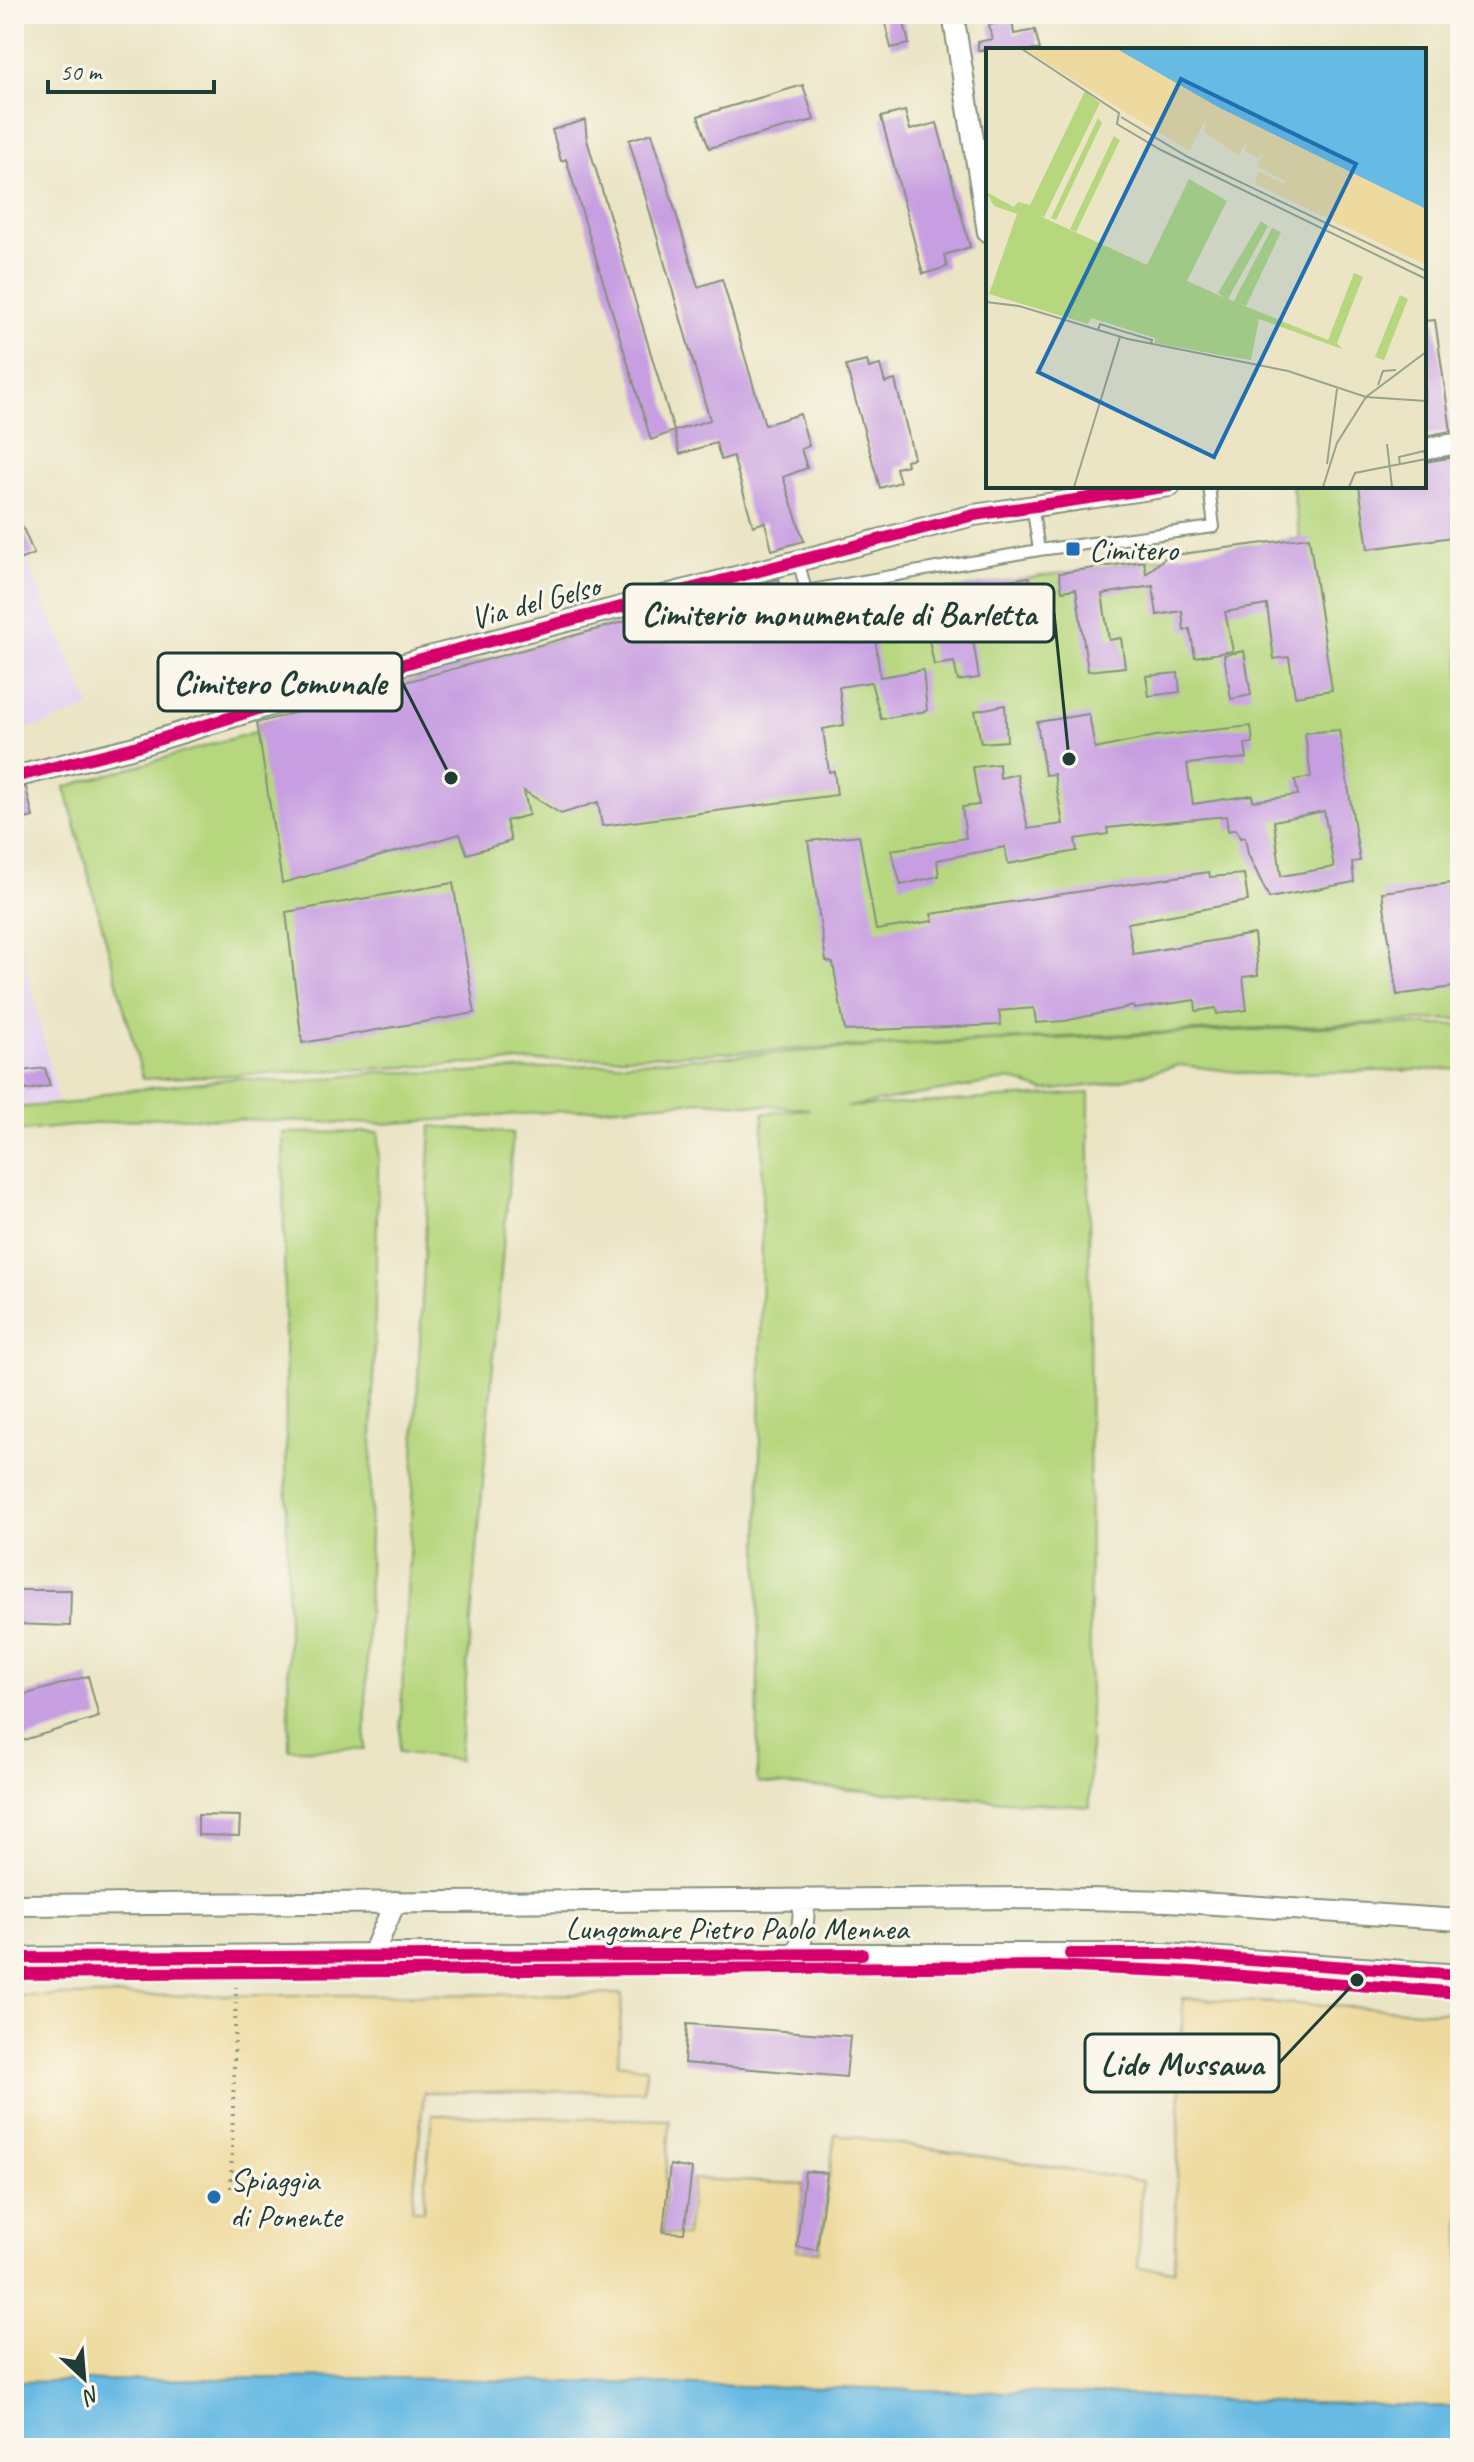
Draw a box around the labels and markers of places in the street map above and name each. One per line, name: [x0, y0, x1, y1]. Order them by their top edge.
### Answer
place label: Cimitero: [1089, 529, 1180, 570]
marker: Cimitero: [1064, 540, 1082, 558]
callout: Cimiterio monumentale di Barletta: [624, 584, 1054, 642]
callout: Cimitero Comunale: [158, 653, 402, 711]
callout: Lido Mussawa: [1085, 2034, 1279, 2092]
place label: Spiaggia di Ponente: [230, 2159, 344, 2237]
marker: Spiaggia di Ponente: [205, 2188, 223, 2206]

